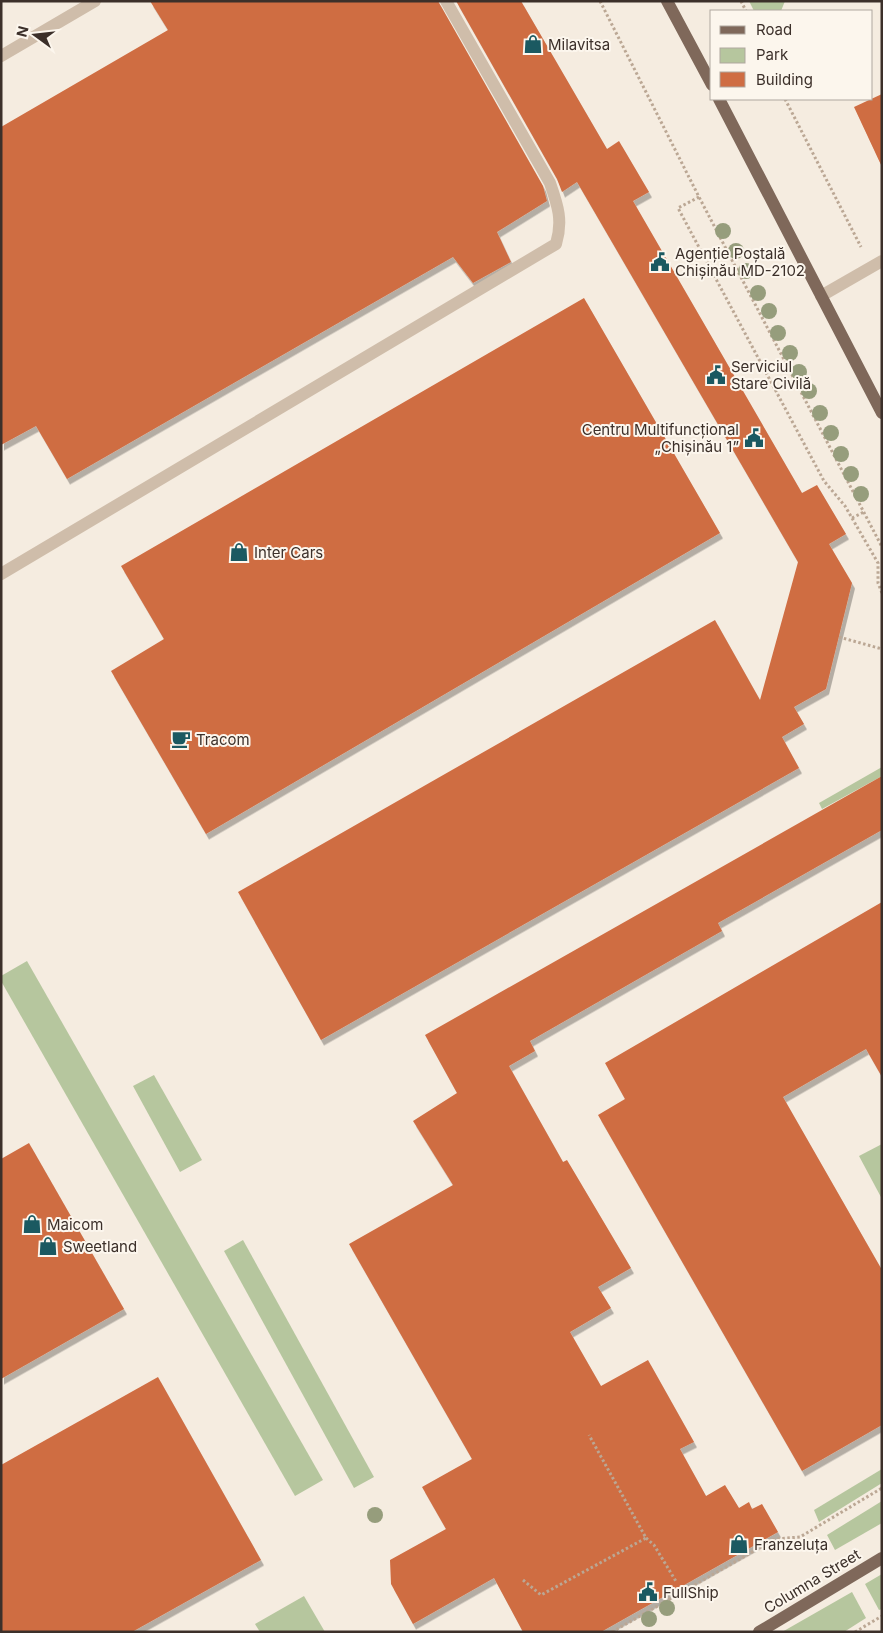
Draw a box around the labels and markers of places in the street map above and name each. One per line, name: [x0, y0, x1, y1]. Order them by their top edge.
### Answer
shop icon: Milavitsa: [522, 33, 544, 55]
place label: Milavitsa: [548, 35, 610, 54]
place label: Agenție Poștală Chișinău MD-2102: [675, 244, 805, 280]
public building icon: Agenție Poștală Chișinău MD-2102: [649, 251, 671, 273]
place label: Serviciul Stare Civilă: [731, 357, 811, 393]
public building icon: Serviciul Stare Civilă: [705, 364, 727, 386]
place label: Centru Multifuncțional „Chișinău 1”: [582, 420, 739, 456]
public building icon: Centru Multifuncțional „Chișinău 1”: [743, 427, 765, 449]
shop icon: Inter Cars: [228, 541, 250, 563]
place label: Inter Cars: [254, 543, 323, 562]
cafe icon: Tracom: [170, 728, 192, 750]
place label: Tracom: [196, 730, 250, 749]
shop icon: Maicom: [21, 1213, 43, 1235]
place label: Maicom: [47, 1215, 103, 1234]
shop icon: Sweetland: [37, 1235, 59, 1257]
place label: Sweetland: [63, 1237, 137, 1256]
shop icon: Franzeluța: [728, 1533, 750, 1555]
place label: Franzeluța: [754, 1535, 828, 1554]
public building icon: FullShip: [637, 1581, 659, 1603]
place label: FullShip: [663, 1583, 719, 1602]

